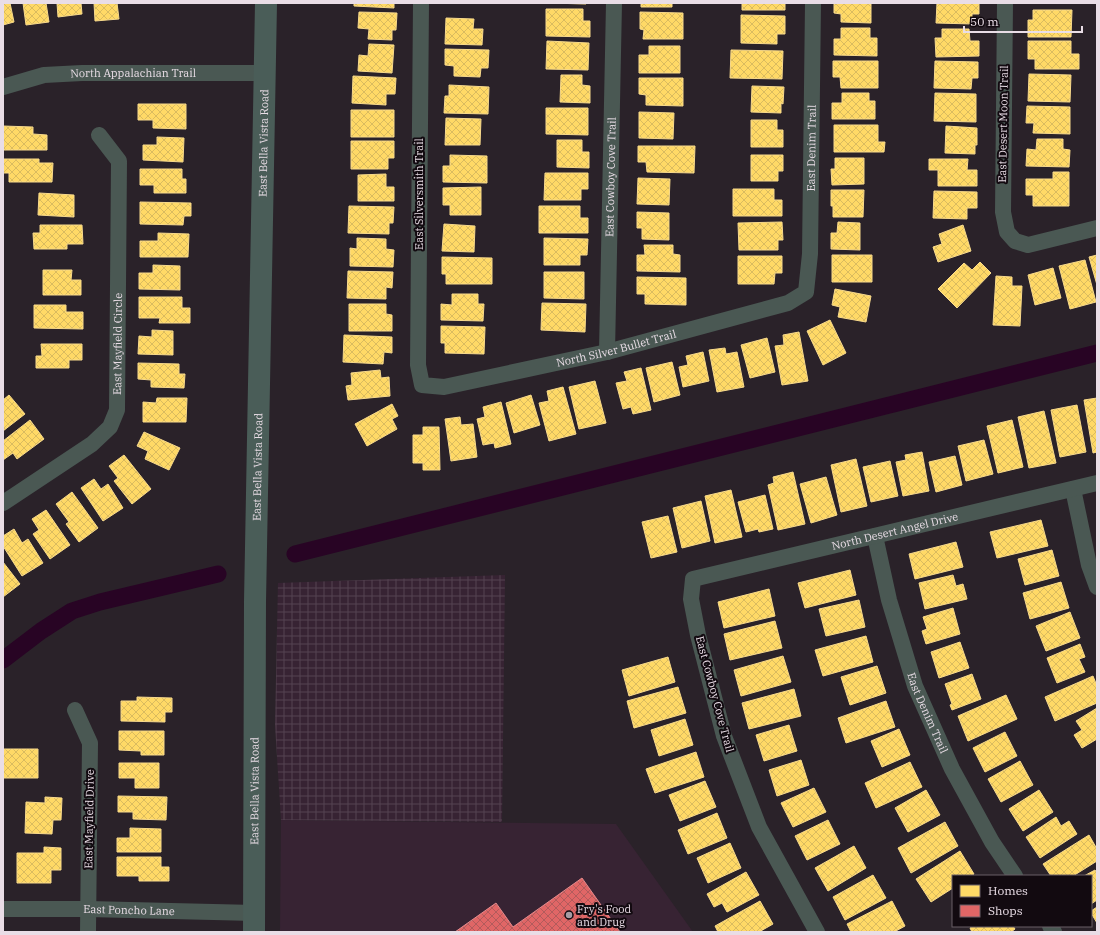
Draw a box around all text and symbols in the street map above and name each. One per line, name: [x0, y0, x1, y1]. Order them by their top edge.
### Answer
scale bar: [964, 8, 1082, 34]
text: 50 m: [970, 14, 999, 29]
street label: East Desert Moon Trail: [995, 65, 1011, 183]
street label: North Appalachian Trail: [70, 66, 196, 81]
street label: East Bella Vista Road: [255, 89, 271, 197]
street label: East Denim Trail: [804, 105, 819, 191]
street label: East Cowboy Cove Trail: [602, 117, 619, 237]
street label: East Silversmith Trail: [412, 138, 426, 250]
street label: East Mayfield Circle: [110, 293, 125, 395]
street label: North Silver Bullet Trail: [555, 327, 678, 370]
street label: East Bella Vista Road: [249, 413, 265, 521]
street label: North Desert Angel Drive: [830, 509, 960, 553]
street label: East Cowboy Cove Trail: [693, 634, 737, 754]
street label: East Denim Trail: [904, 671, 951, 756]
street label: East Bella Vista Road: [247, 737, 262, 845]
street label: East Mayfield Drive: [81, 769, 97, 869]
legend: [952, 875, 1092, 927]
text: Homes: [988, 883, 1028, 898]
street label: East Poncho Lane: [83, 902, 175, 918]
place label: Fry's Food and Drug: [577, 902, 632, 929]
text: Shops: [988, 903, 1023, 918]
marker: Fry's Food and Drug: [564, 910, 574, 920]

